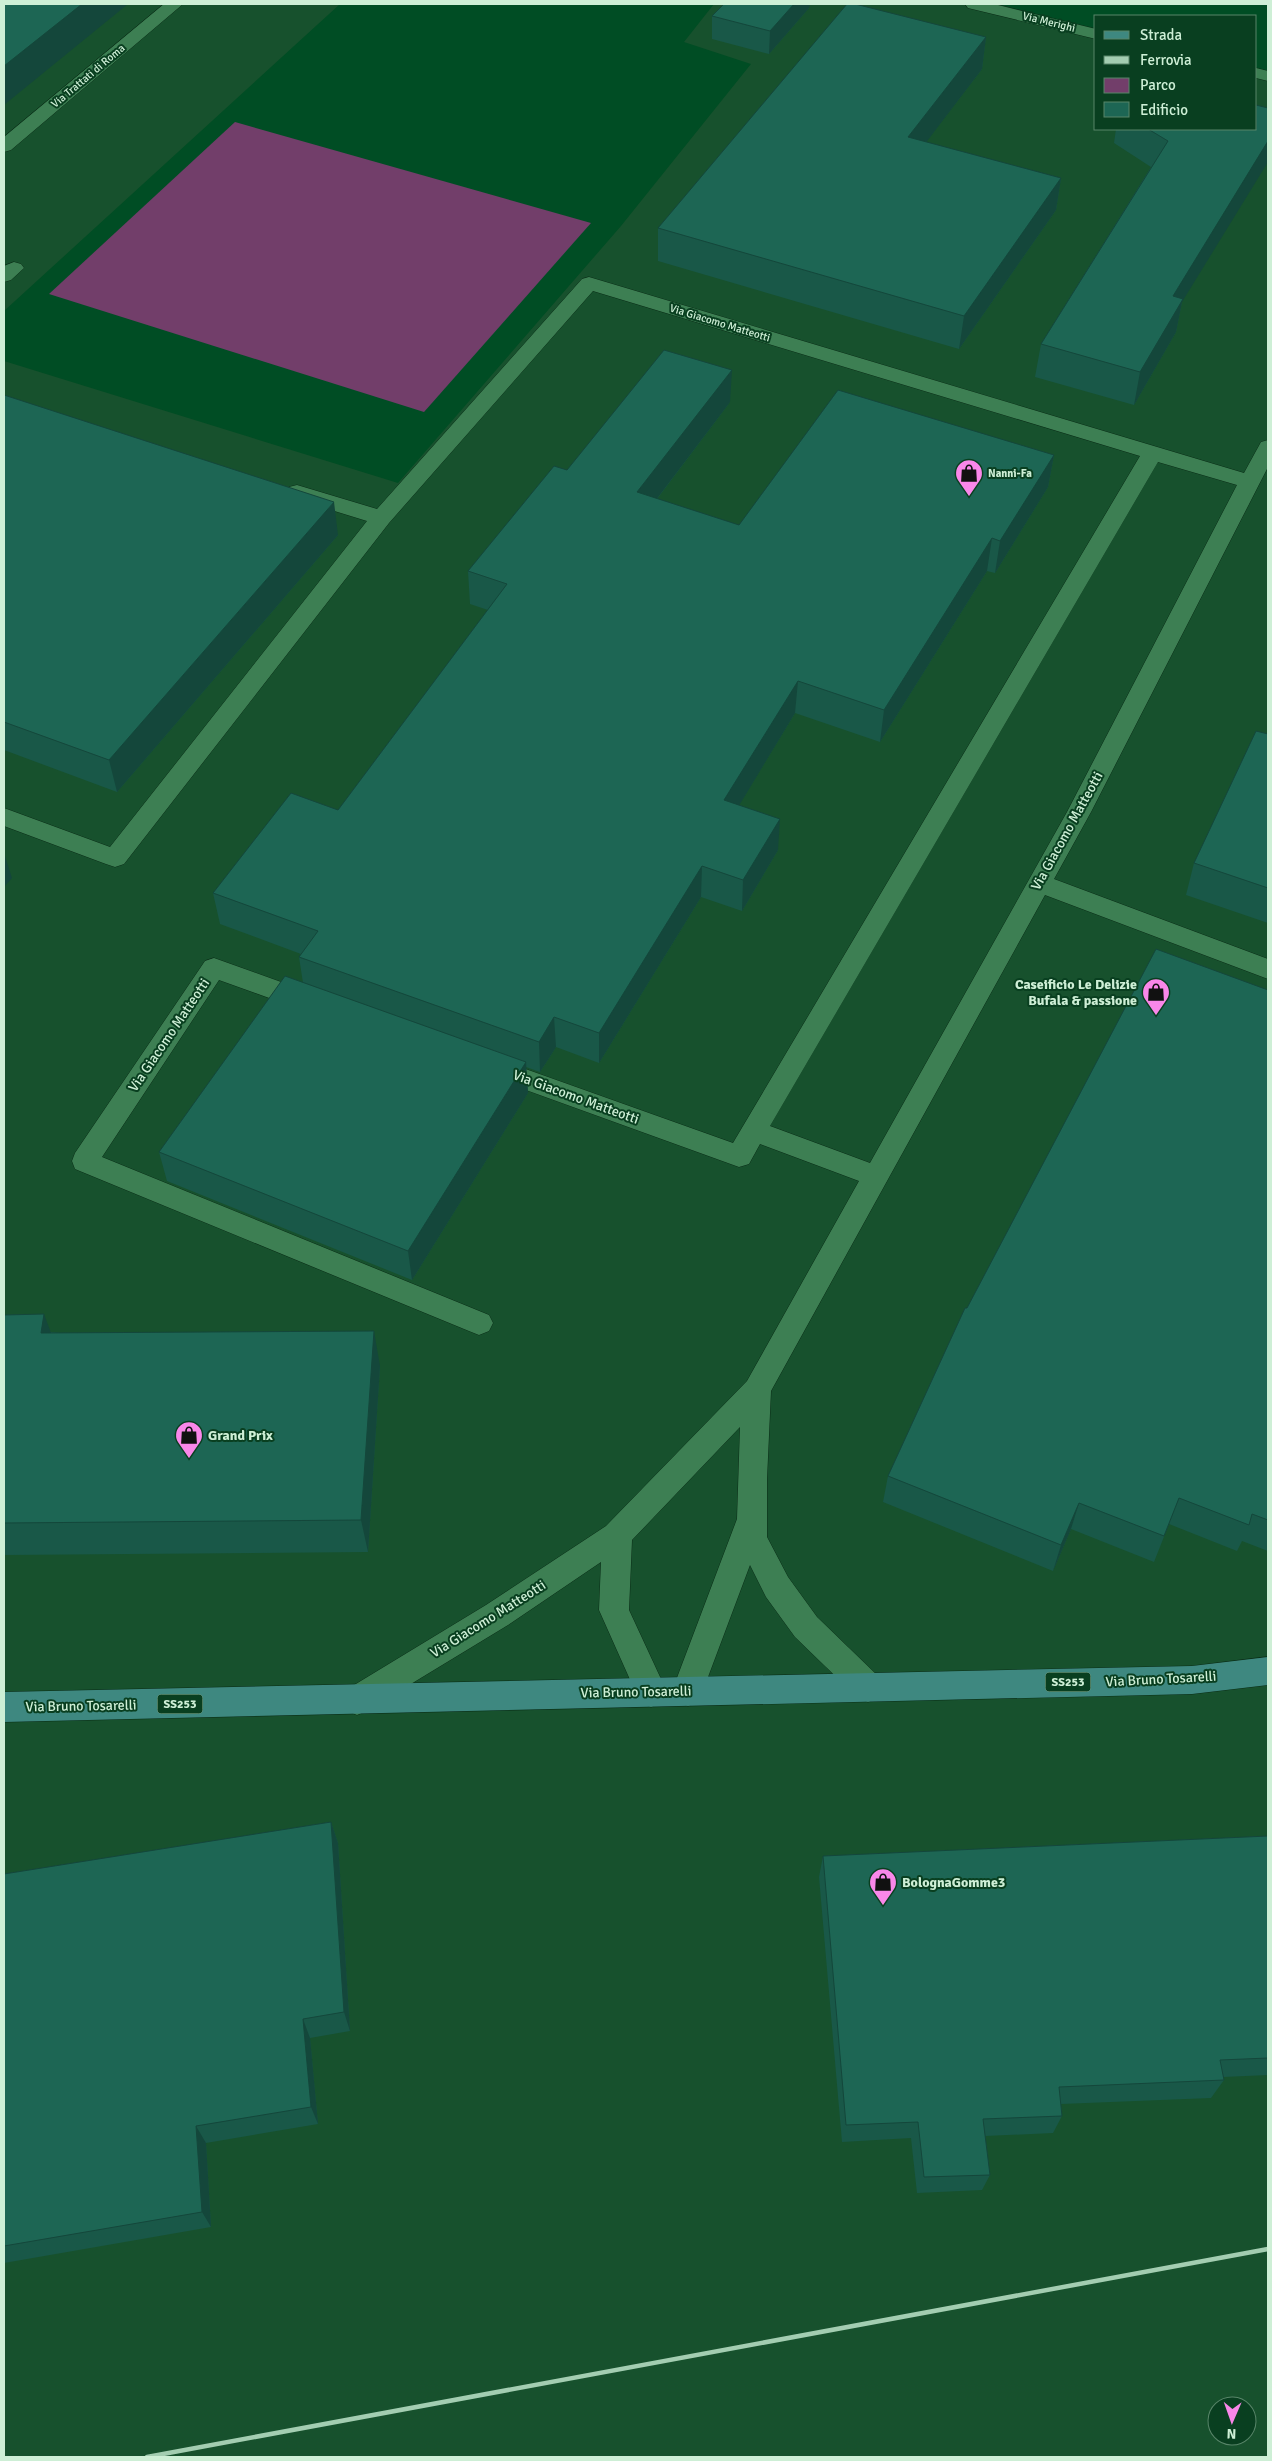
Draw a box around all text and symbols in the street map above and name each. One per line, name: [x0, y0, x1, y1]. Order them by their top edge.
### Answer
street label: Via Merighi: [1021, 9, 1077, 35]
legend: [1094, 15, 1257, 130]
text: Strada: [1140, 26, 1182, 44]
street label: Via Trattati di Roma: [49, 41, 128, 110]
text: Ferrovia: [1140, 51, 1192, 69]
text: Parco: [1140, 76, 1176, 94]
text: Edificio: [1140, 101, 1188, 119]
street label: Via Giacomo Matteotti: [668, 302, 772, 344]
shop icon: Nanni-Fa: [954, 458, 984, 497]
place label: Nanni-Fa: [988, 467, 1032, 480]
street label: Via Giacomo Matteotti: [1027, 769, 1107, 893]
street label: Via Giacomo Matteotti: [125, 975, 213, 1095]
place label: Caseificio Le Delizie Bufala & passione: [1015, 976, 1137, 1009]
shop icon: Caseificio Le Delizie Bufala & passione: [1141, 977, 1171, 1016]
street label: Via Giacomo Matteotti: [511, 1066, 641, 1128]
shop icon: Grand Prix: [174, 1420, 204, 1459]
place label: Grand Prix: [208, 1427, 273, 1444]
street label: Via Giacomo Matteotti: [427, 1577, 549, 1661]
street label: Via Bruno Tosarelli: [1105, 1668, 1217, 1690]
road number: SS253: [1046, 1672, 1090, 1691]
street label: Via Bruno Tosarelli: [580, 1683, 692, 1701]
road number: SS253: [158, 1695, 202, 1714]
street label: Via Bruno Tosarelli: [25, 1697, 137, 1715]
shop icon: BolognaGomme3: [868, 1867, 898, 1906]
place label: BolognaGomme3: [902, 1874, 1005, 1891]
north arrow: [1207, 2396, 1257, 2446]
text: N: [1226, 2425, 1237, 2442]

